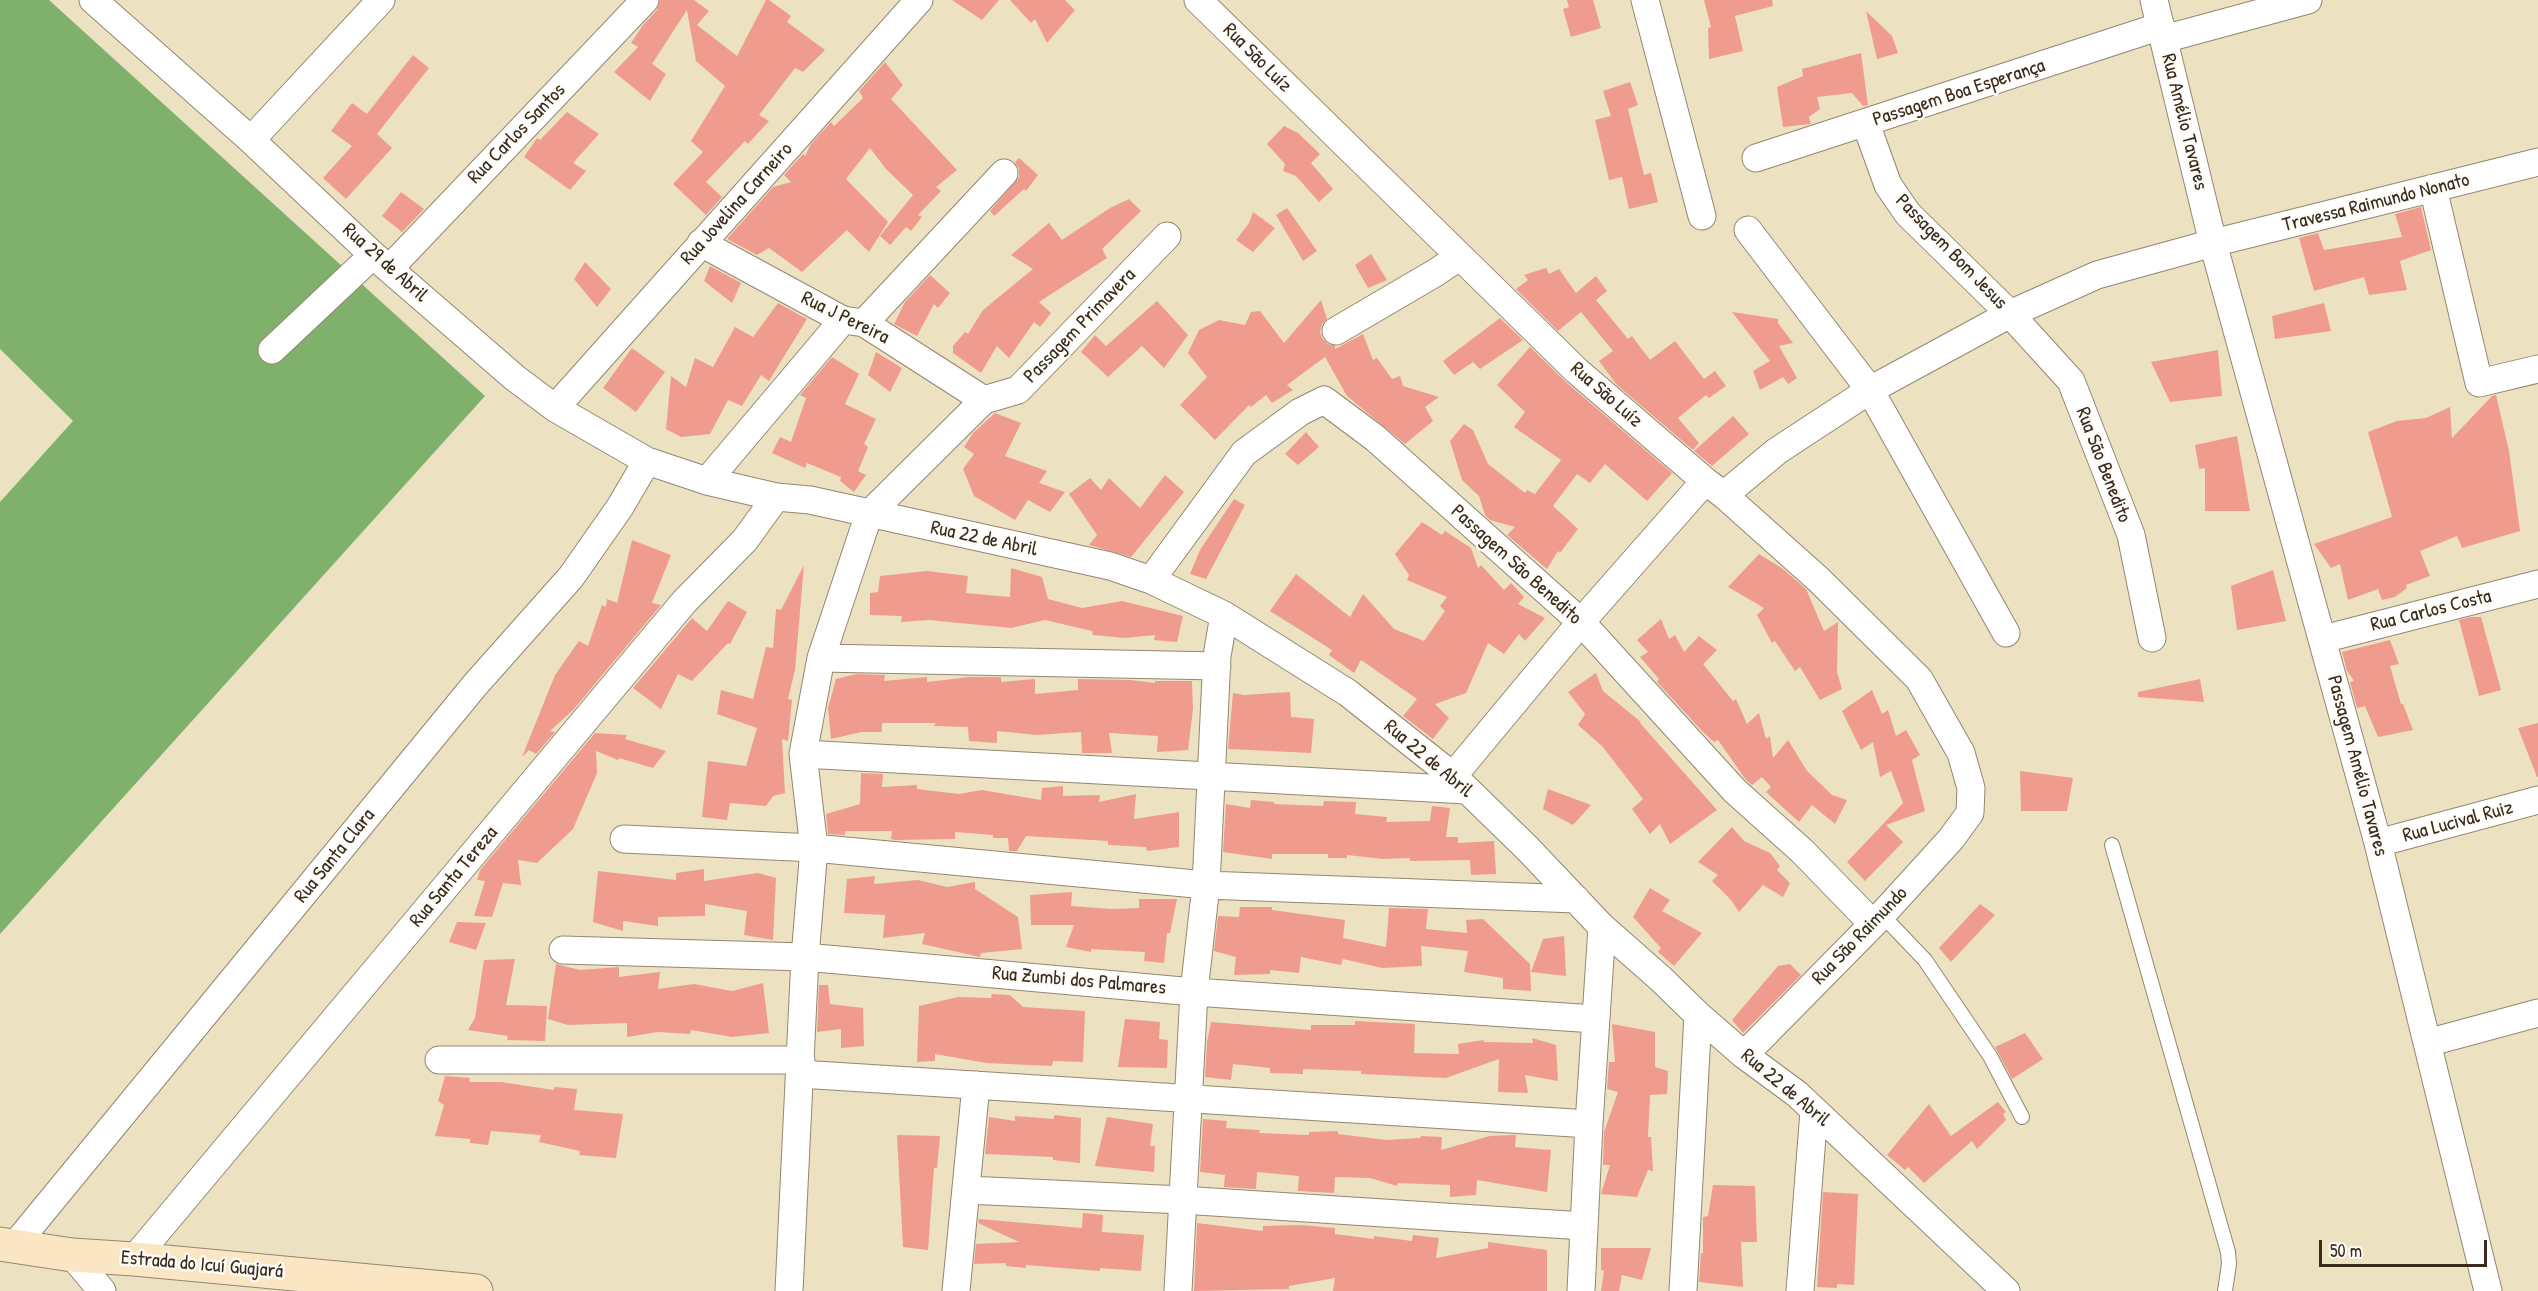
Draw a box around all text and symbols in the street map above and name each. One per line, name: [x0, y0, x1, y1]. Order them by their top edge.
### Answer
street label: Rua São Luíz: [1218, 19, 1296, 97]
street label: Rua Amélio Tavares: [2155, 51, 2213, 193]
street label: Passagem Boa Esperança: [1870, 54, 2048, 132]
street label: Rua Carlos Santos: [463, 79, 571, 189]
street label: Rua Jovelina Carneiro: [676, 138, 798, 270]
street label: Travessa Raimundo Nonato: [2280, 168, 2472, 238]
street label: Passagem Bom Jesus: [1890, 189, 2012, 315]
street label: Rua 29 de Abril: [337, 218, 433, 308]
street label: Passagem Primavera: [1019, 264, 1141, 388]
street label: Rua J Pereira: [797, 286, 893, 350]
street label: Rua São Luíz: [1565, 357, 1647, 433]
street label: Rua São Benedito: [2070, 404, 2136, 526]
street label: Passagem São Benedito: [1446, 500, 1586, 630]
street label: Rua 22 de Abril: [928, 516, 1040, 562]
street label: Rua Carlos Costa: [2368, 584, 2494, 638]
street label: Passagem Amélio Tavares: [2321, 673, 2393, 859]
street label: Rua 22 de Abril: [1379, 715, 1477, 803]
street label: Rua Lucival Ruiz: [2400, 796, 2516, 848]
street label: Rua Santa Clara: [290, 804, 380, 908]
street label: Rua Santa Tereza: [405, 822, 503, 932]
street label: Rua São Raimundo: [1807, 882, 1913, 990]
street label: Rua Zumbi dos Palmares: [991, 961, 1167, 1001]
street label: Rua 22 de Abril: [1736, 1044, 1834, 1132]
scale bar: [2322, 1228, 2490, 1266]
text: 50 m: [2330, 1238, 2362, 1263]
street label: Estrada do Icuí Guajará: [120, 1246, 284, 1284]

